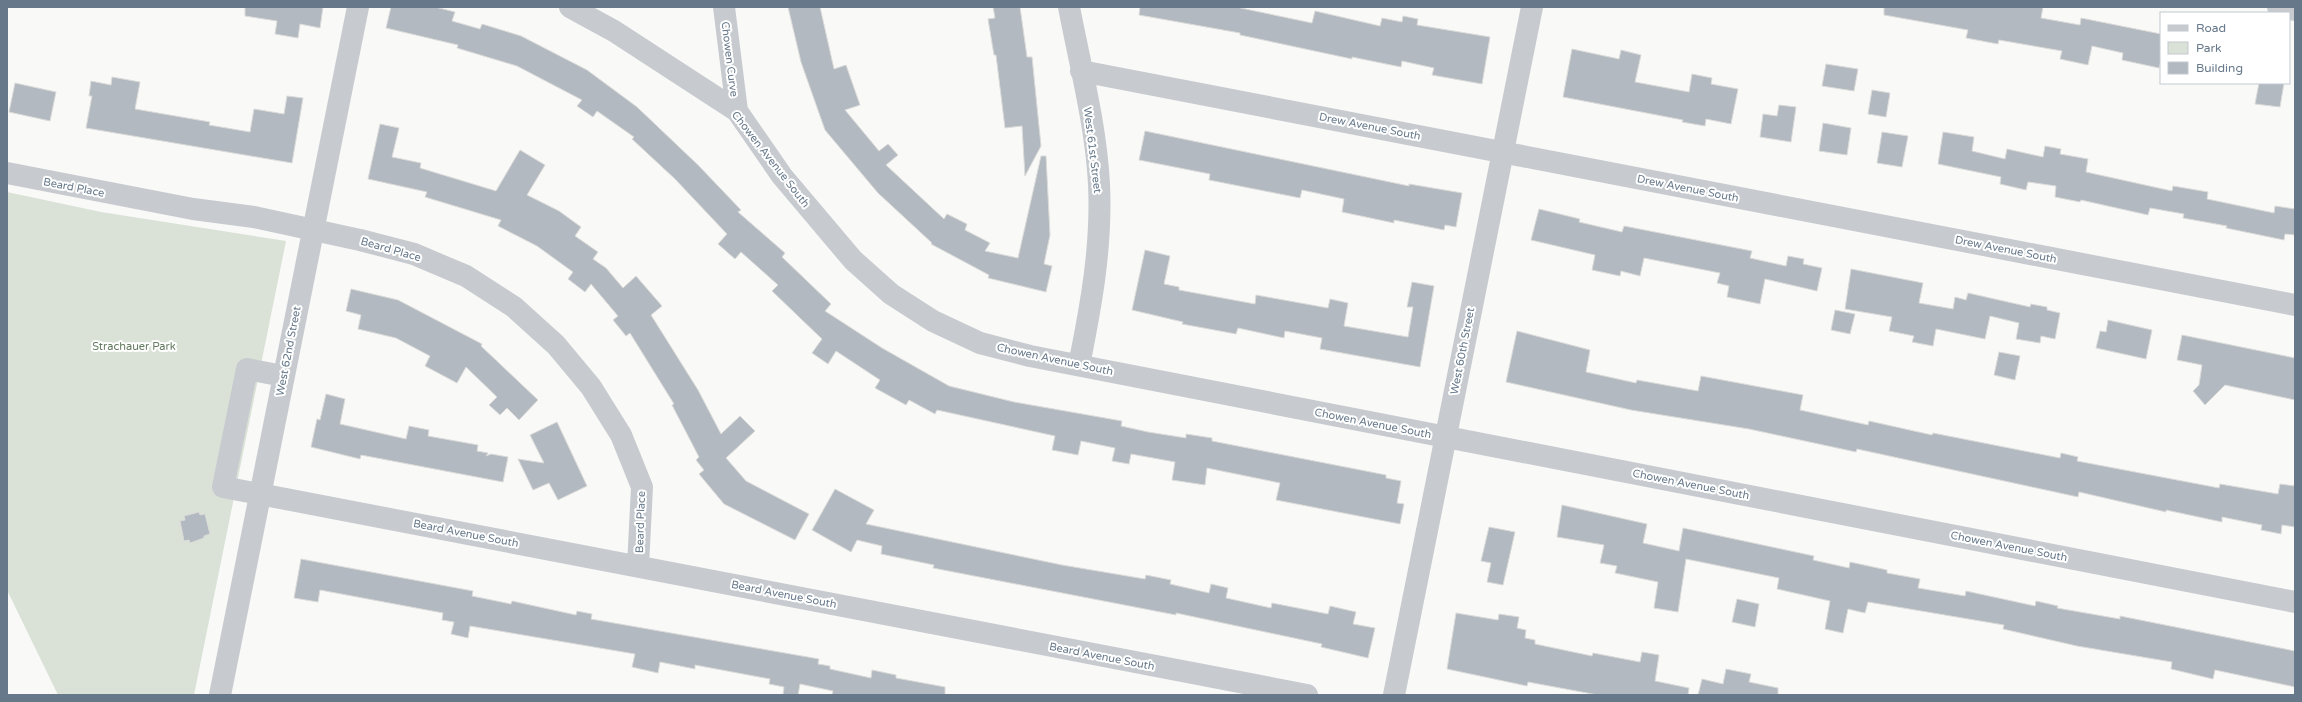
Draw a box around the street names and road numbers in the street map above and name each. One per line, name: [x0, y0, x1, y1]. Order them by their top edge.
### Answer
street label: Chowen Curve: [718, 21, 741, 97]
street label: West 61st Street: [1081, 106, 1104, 194]
street label: Chowen Avenue South: [729, 109, 812, 210]
street label: Drew Avenue South: [1318, 110, 1422, 143]
street label: Drew Avenue South: [1636, 172, 1740, 205]
street label: Beard Place: [42, 175, 106, 200]
street label: Drew Avenue South: [1954, 233, 2058, 266]
street label: Beard Place: [359, 235, 423, 264]
street label: West 62nd Street: [273, 305, 304, 397]
street label: West 60th Street: [1448, 307, 1477, 396]
street label: Chowen Avenue South: [996, 341, 1114, 378]
street label: Chowen Avenue South: [1313, 406, 1432, 441]
street label: Chowen Avenue South: [1631, 467, 1750, 502]
street label: Beard Place: [633, 491, 648, 553]
street label: Beard Avenue South: [412, 517, 520, 550]
street label: Chowen Avenue South: [1949, 529, 2068, 564]
street label: Beard Avenue South: [730, 578, 838, 611]
street label: Beard Avenue South: [1048, 640, 1156, 673]

